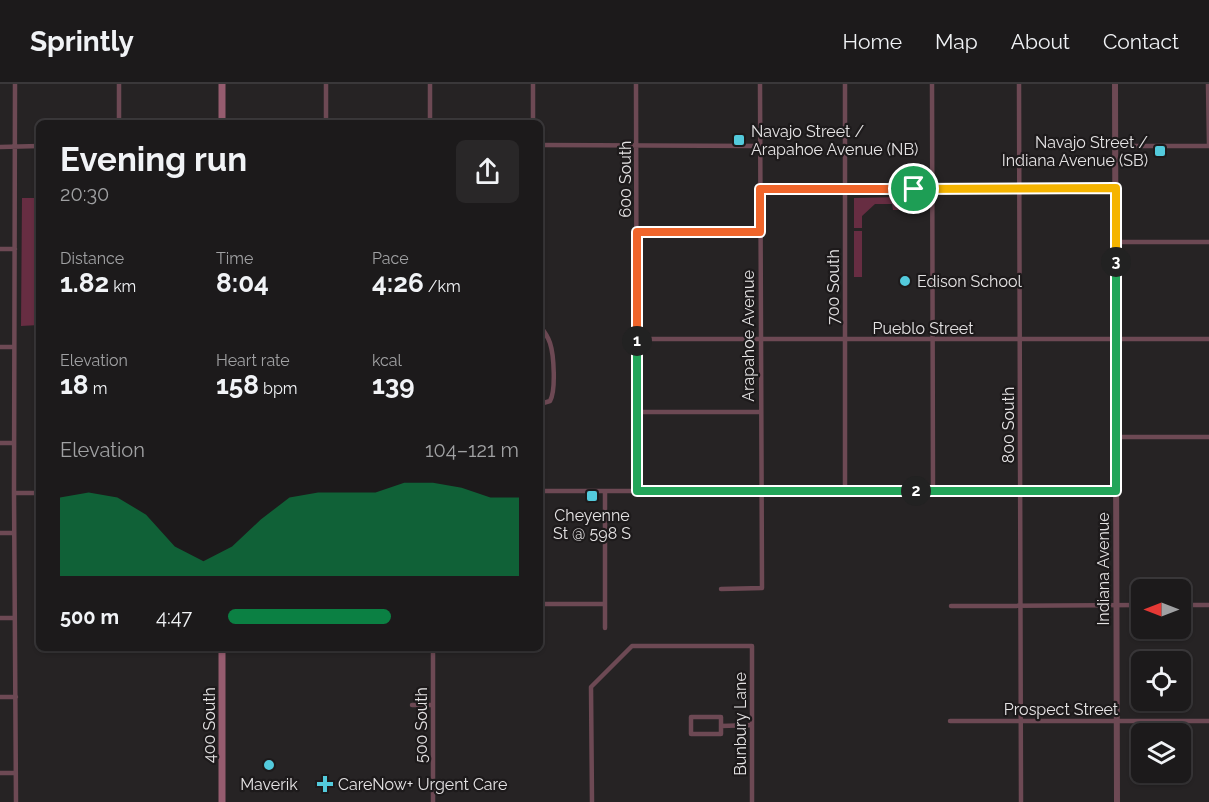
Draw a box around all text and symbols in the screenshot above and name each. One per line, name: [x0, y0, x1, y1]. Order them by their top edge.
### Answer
text: Sprintly: [30, 25, 134, 58]
text: Home: [843, 29, 902, 54]
text: Map: [935, 29, 978, 54]
text: About: [1011, 29, 1070, 54]
text: Contact: [1103, 29, 1179, 54]
place label: Navajo Street / Arapahoe Avenue (NB): [751, 122, 918, 159]
marker: Navajo Street / Arapahoe Avenue (NB): [732, 133, 746, 147]
place label: Navajo Street / Indiana Avenue (SB): [1002, 133, 1148, 170]
text: Evening run: [60, 140, 247, 179]
button: share: [456, 140, 519, 203]
street label: 600 South: [616, 141, 635, 217]
marker: Navajo Street / Indiana Avenue (SB): [1153, 144, 1167, 158]
pin: [888, 163, 939, 214]
icon: arrive: [897, 172, 930, 205]
text: 20:30: [60, 182, 109, 206]
pin: 3: [1101, 247, 1131, 277]
text: Distance: [60, 249, 124, 268]
text: Time: [216, 249, 253, 268]
text: Pace: [372, 249, 409, 268]
street label: 700 South: [824, 249, 843, 325]
text: 3: [1112, 252, 1120, 271]
text: 1.82: [60, 268, 109, 298]
text: 8:04: [216, 268, 269, 298]
text: 4:26: [372, 268, 424, 298]
street label: Arapahoe Avenue: [739, 270, 758, 402]
place label: Edison School: [917, 272, 1022, 291]
marker: Edison School: [898, 274, 912, 288]
text: km: [109, 277, 136, 296]
text: /km: [424, 277, 461, 296]
street label: Pueblo Street: [872, 319, 974, 338]
pin: 1: [622, 326, 652, 356]
text: 1: [633, 331, 641, 350]
text: Elevation: [60, 351, 128, 370]
text: Heart rate: [216, 351, 290, 370]
text: kcal: [372, 351, 402, 370]
text: 18: [60, 370, 89, 400]
text: 158: [216, 370, 259, 400]
text: 139: [372, 370, 415, 400]
text: m: [89, 379, 107, 398]
text: bpm: [259, 379, 297, 398]
street label: 800 South: [999, 387, 1018, 463]
text: Elevation: [60, 438, 145, 462]
text: 104–121 m: [425, 438, 519, 462]
pin: 2: [901, 476, 931, 506]
text: 2: [911, 481, 921, 500]
marker: Cheyenne St @ 598 S: [585, 489, 599, 503]
place label: Cheyenne St @ 598 S: [553, 506, 631, 543]
street label: Indiana Avenue: [1094, 512, 1113, 626]
north arrow: [1131, 579, 1191, 639]
map controls: [1131, 579, 1191, 783]
text: 500 m: [60, 605, 119, 629]
text: 4:47: [156, 605, 192, 629]
button: locate: [1131, 651, 1191, 711]
street label: Bunbury Lane: [731, 672, 750, 776]
street label: 400 South: [200, 687, 219, 763]
street label: 500 South: [412, 687, 431, 763]
street label: Prospect Street: [1004, 700, 1119, 719]
button: layers: [1131, 723, 1191, 783]
marker: Maverik: [262, 758, 276, 772]
place label: Maverik: [240, 775, 298, 794]
marker: CareNow+ Urgent Care: [316, 775, 334, 793]
place label: CareNow+ Urgent Care: [338, 775, 507, 794]

